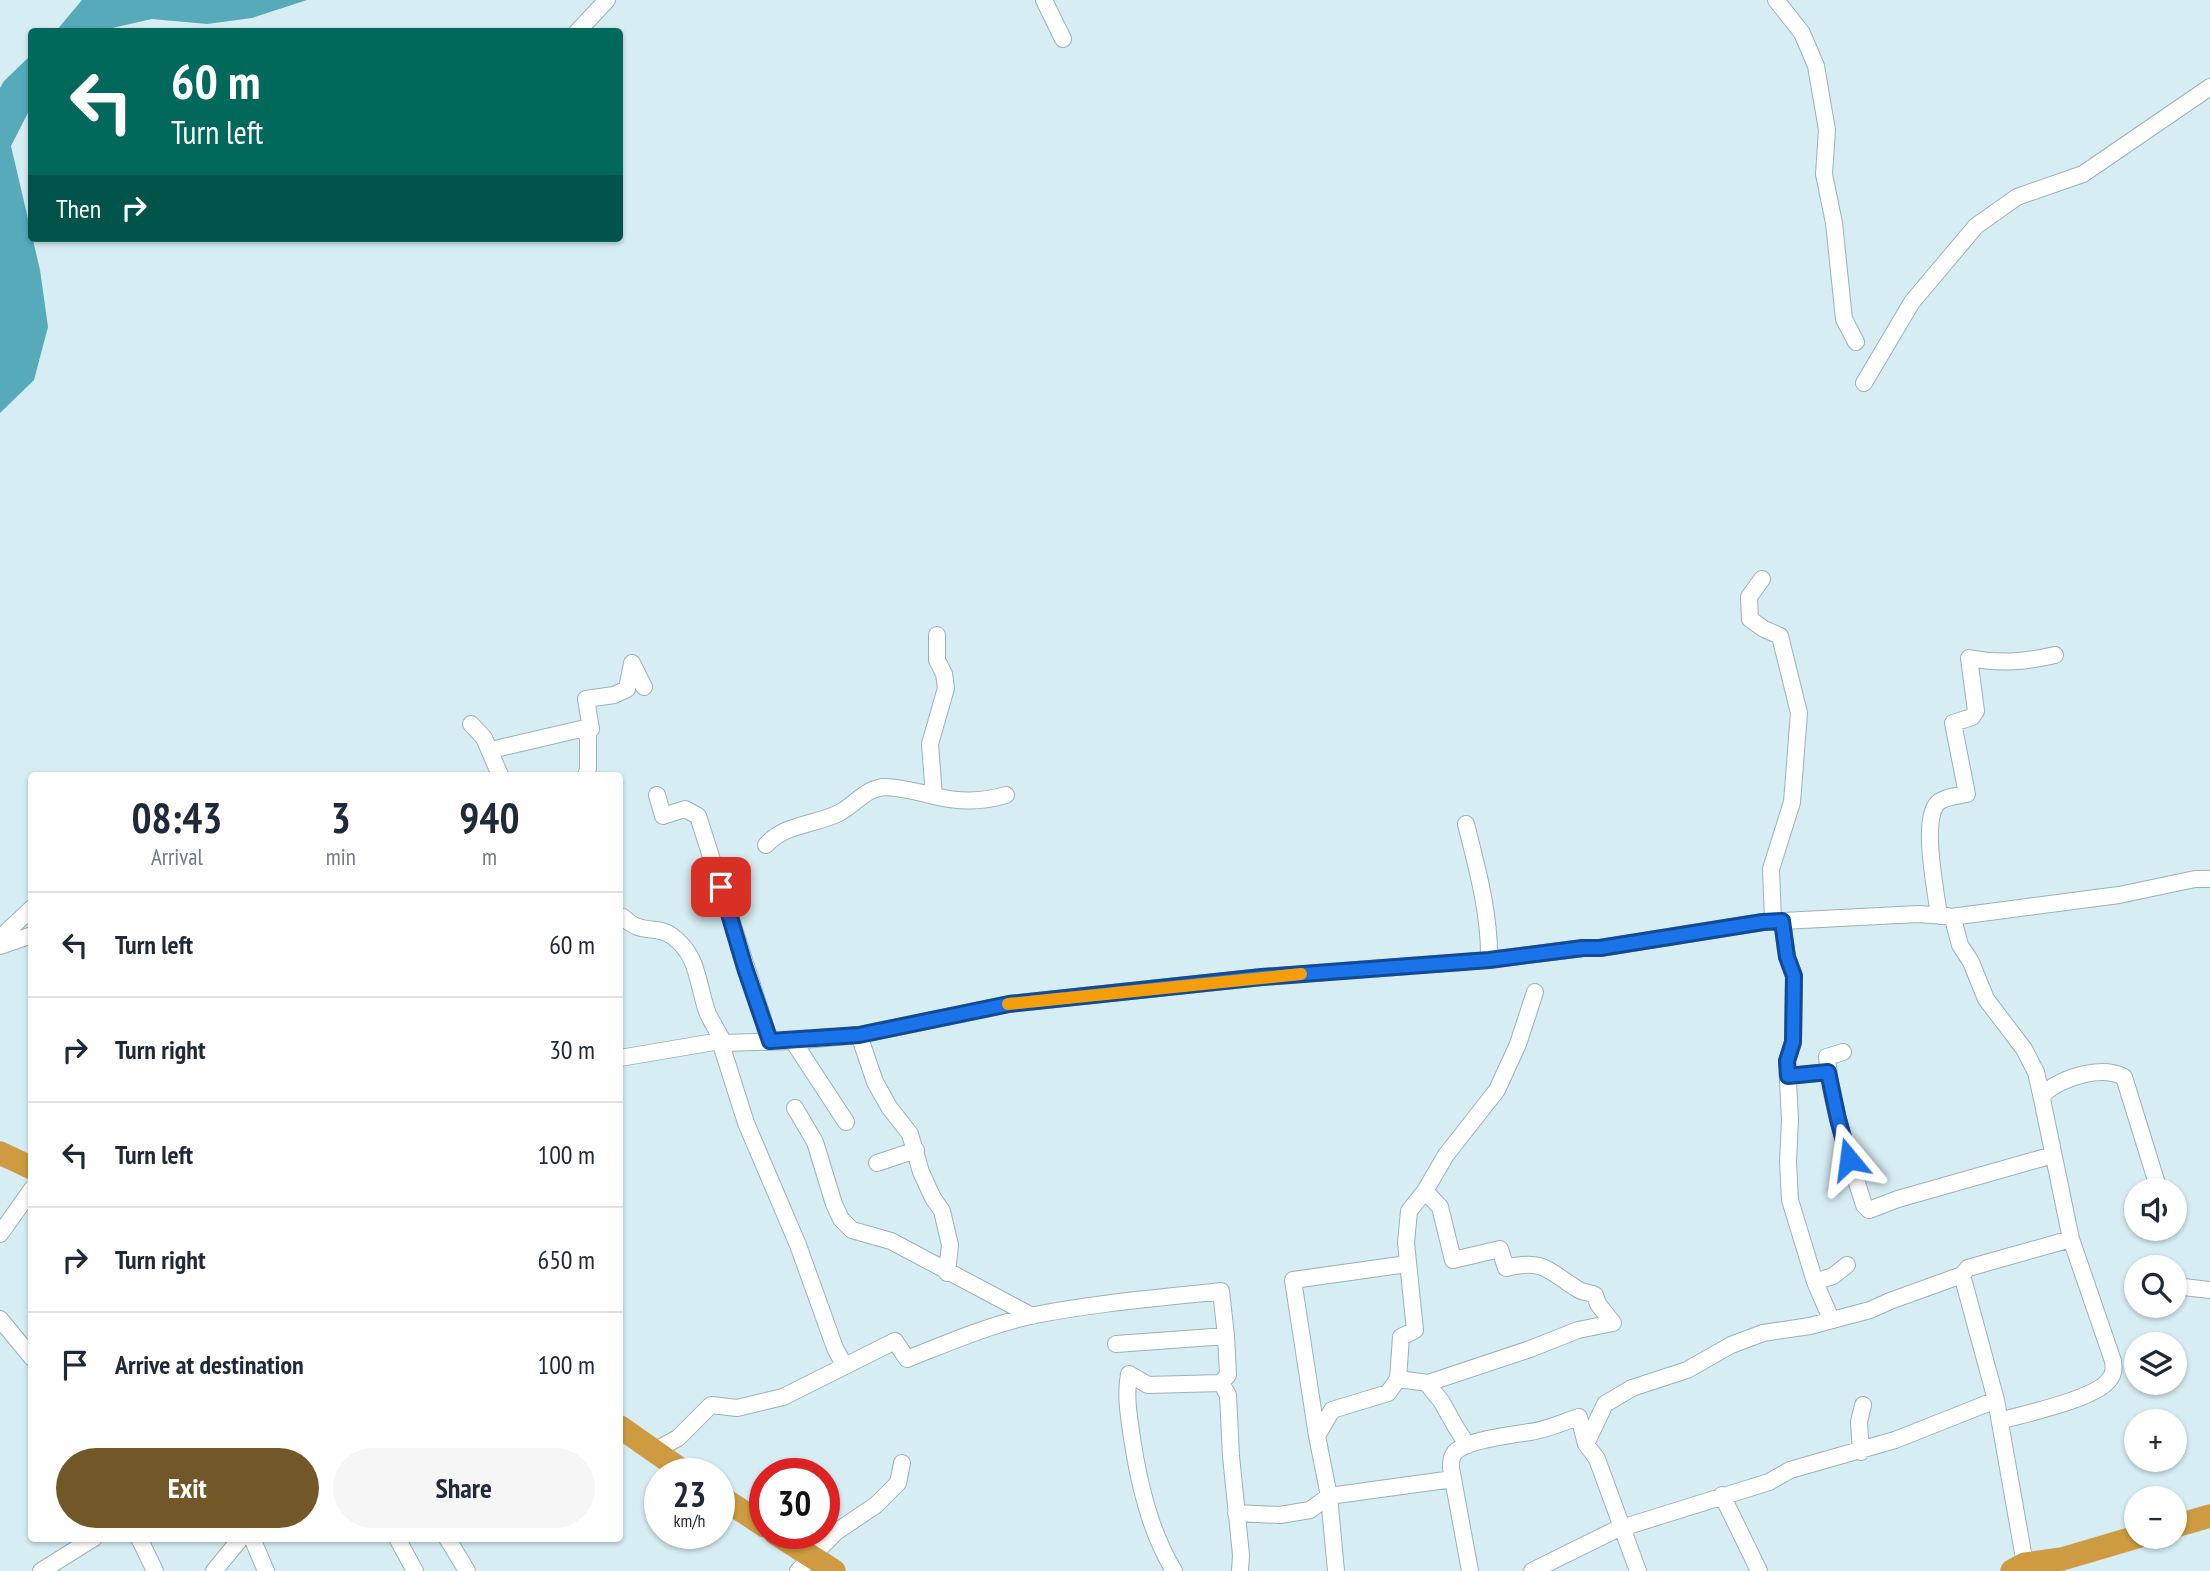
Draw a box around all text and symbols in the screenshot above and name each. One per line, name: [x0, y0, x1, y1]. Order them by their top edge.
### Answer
text: 60 m: [171, 49, 260, 113]
icon: left: [56, 56, 147, 147]
text: Turn left: [171, 111, 263, 153]
icon: right: [115, 189, 153, 227]
text: Then: [56, 192, 101, 225]
text: 08:43: [131, 790, 222, 845]
text: 3: [331, 790, 351, 845]
text: 940: [459, 790, 520, 845]
text: Arrival: [151, 842, 203, 871]
text: min: [326, 842, 356, 871]
text: m: [482, 842, 497, 871]
pin: [691, 857, 751, 917]
icon: arrive: [702, 868, 740, 906]
icon: left: [56, 926, 94, 964]
text: Turn left: [115, 928, 193, 961]
text: 60 m: [549, 928, 595, 961]
icon: right: [56, 1031, 94, 1069]
text: Turn right: [115, 1033, 206, 1066]
text: 30 m: [549, 1033, 595, 1066]
position arrow: [1812, 1122, 1886, 1196]
icon: left: [56, 1136, 94, 1174]
text: Turn left: [115, 1138, 193, 1171]
text: 100 m: [537, 1138, 595, 1171]
map controls: [2124, 1178, 2187, 1549]
button: sound: [2124, 1178, 2187, 1241]
icon: right: [56, 1241, 94, 1279]
text: Turn right: [115, 1243, 206, 1276]
text: 650 m: [537, 1243, 595, 1276]
button: search: [2124, 1255, 2187, 1318]
button: layers: [2124, 1332, 2187, 1395]
icon: arrive: [56, 1346, 94, 1384]
text: Arrive at destination: [115, 1348, 304, 1381]
text: 100 m: [537, 1348, 595, 1381]
button: +: [2124, 1409, 2187, 1472]
button: Exit: [56, 1448, 319, 1528]
button: Share: [333, 1448, 595, 1528]
speed limit sign: 30: [749, 1458, 840, 1549]
text: 23: [673, 1471, 706, 1517]
button: −: [2124, 1486, 2187, 1549]
text: km/h: [674, 1509, 705, 1532]

